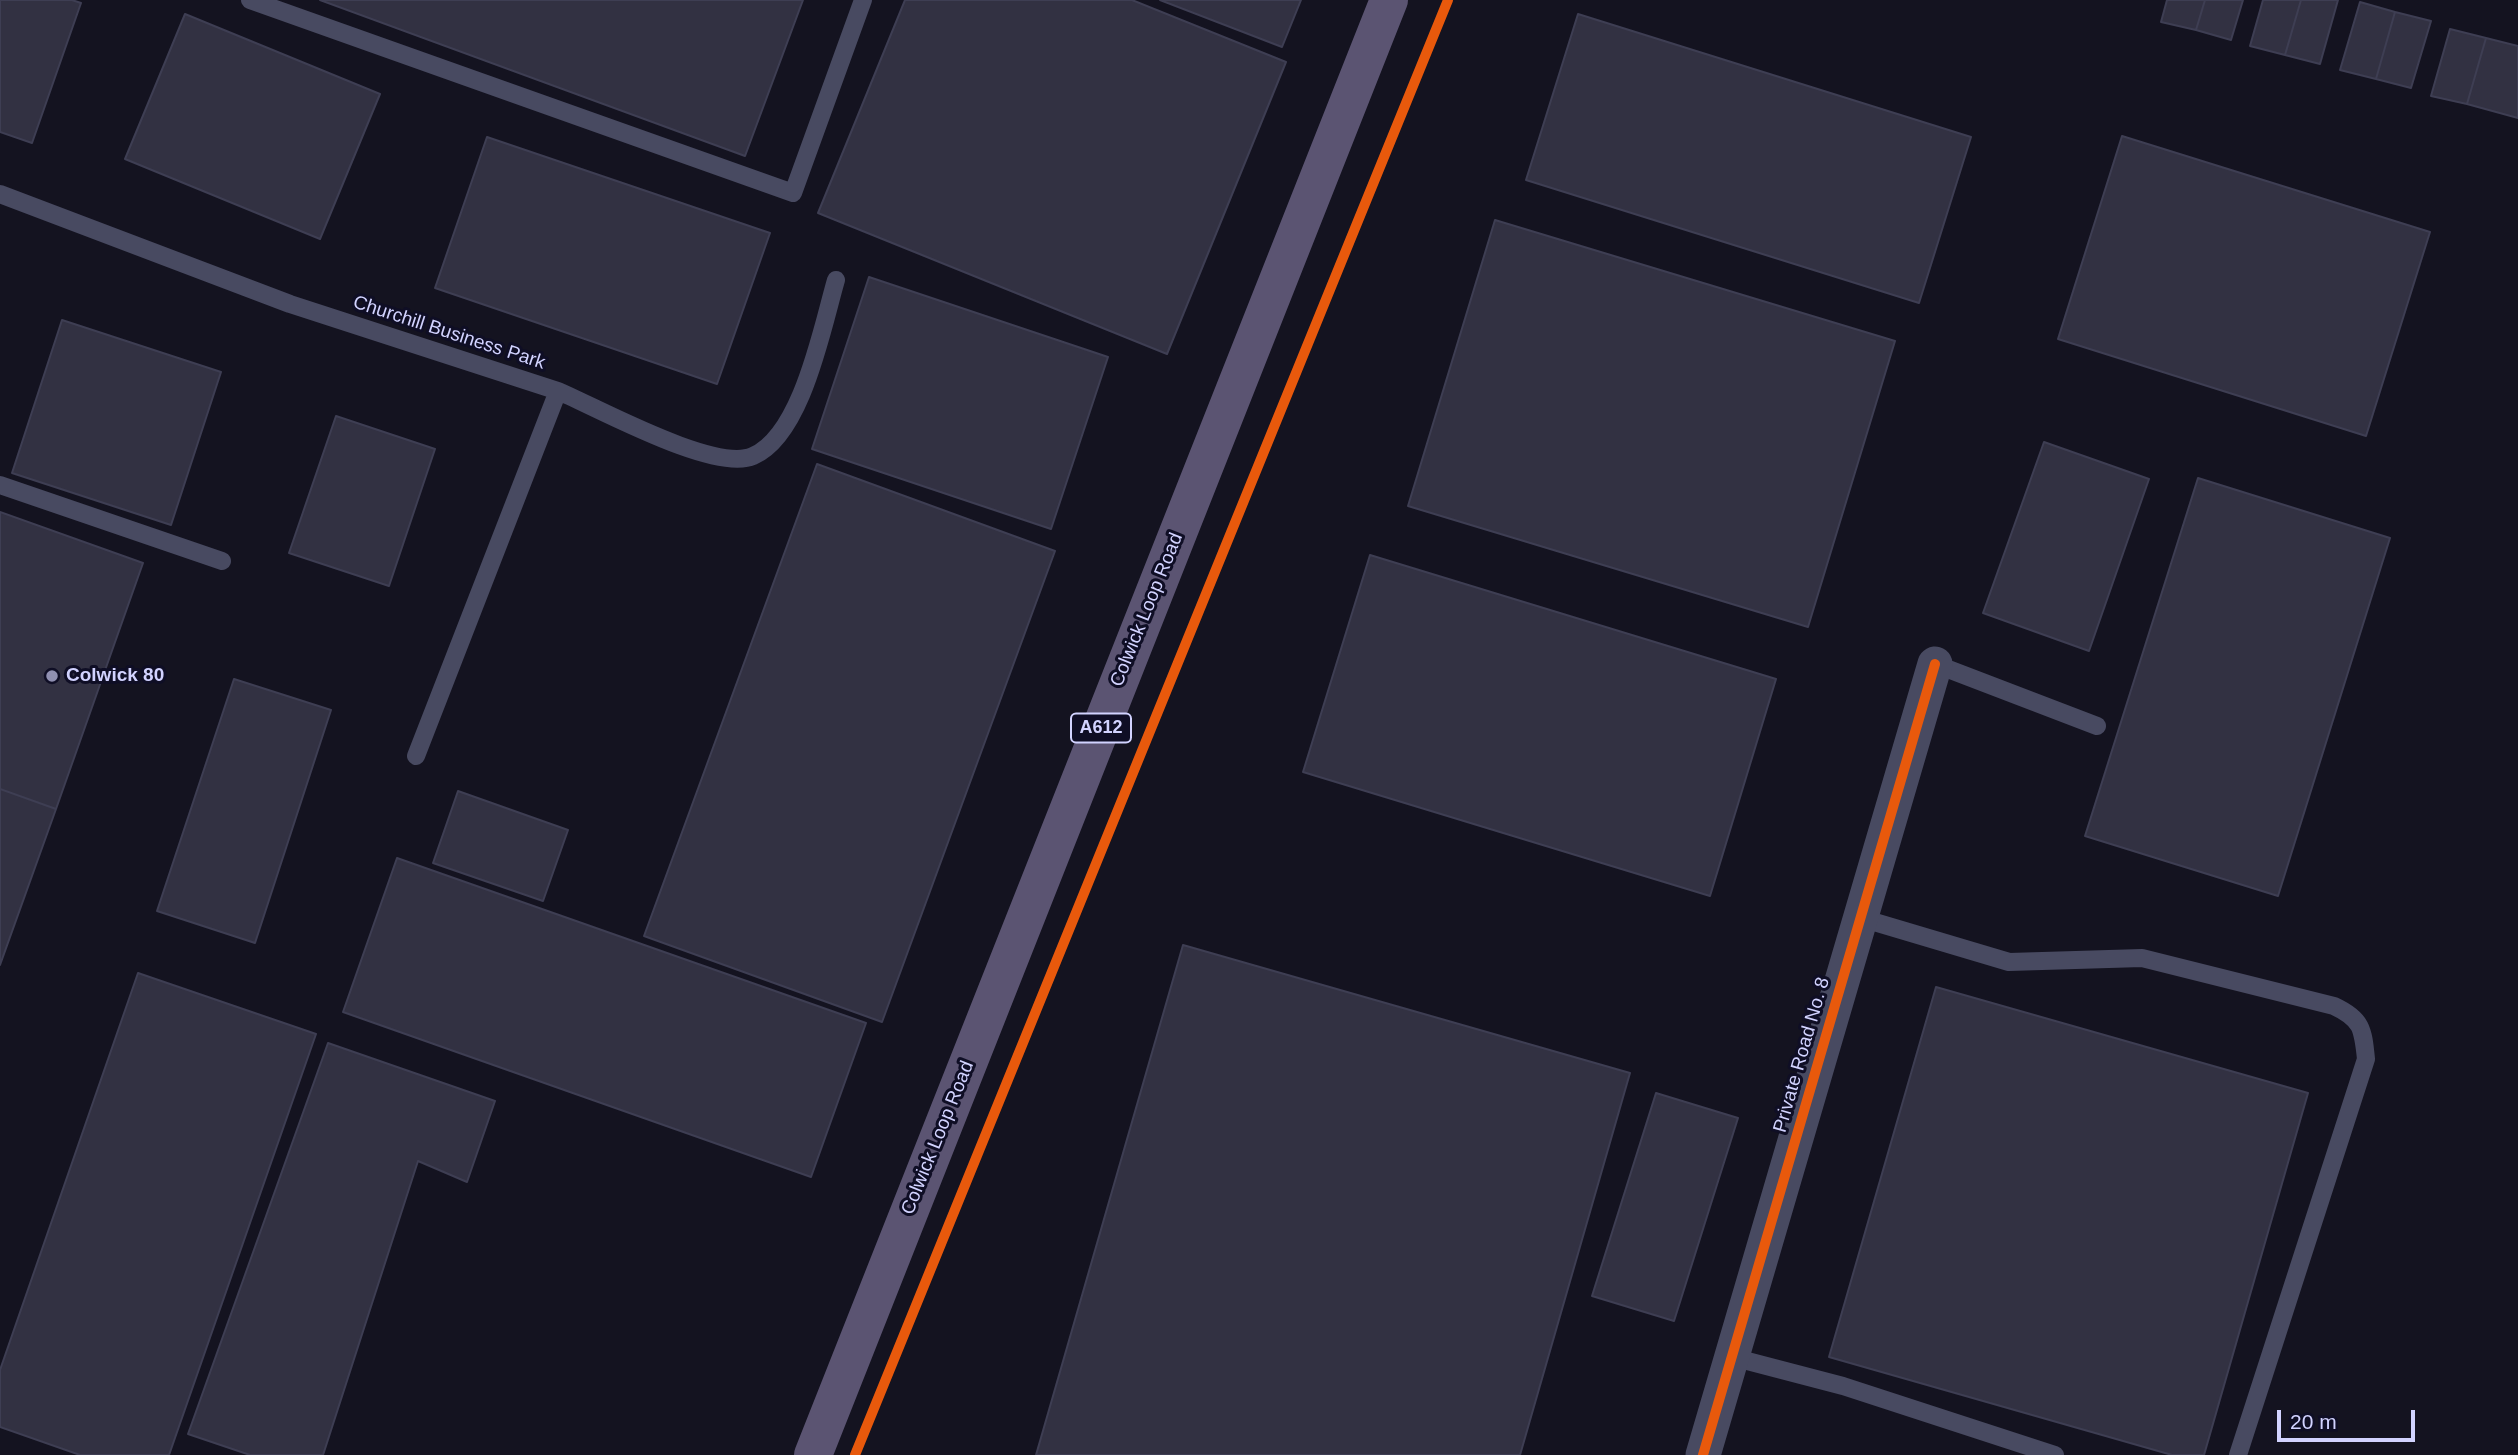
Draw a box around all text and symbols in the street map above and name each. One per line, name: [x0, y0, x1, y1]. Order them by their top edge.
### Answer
street label: Churchill Business Park: [350, 291, 548, 375]
street label: Colwick Loop Road: [1106, 530, 1188, 690]
place label: Colwick 80: [66, 665, 164, 687]
marker: Colwick 80: [44, 668, 60, 684]
road number: A612: [1071, 714, 1131, 742]
street label: Private Road No. 8: [1769, 975, 1835, 1135]
street label: Colwick Loop Road: [897, 1058, 979, 1218]
scale bar: [2280, 1396, 2418, 1440]
text: 20 m: [2290, 1410, 2337, 1433]

